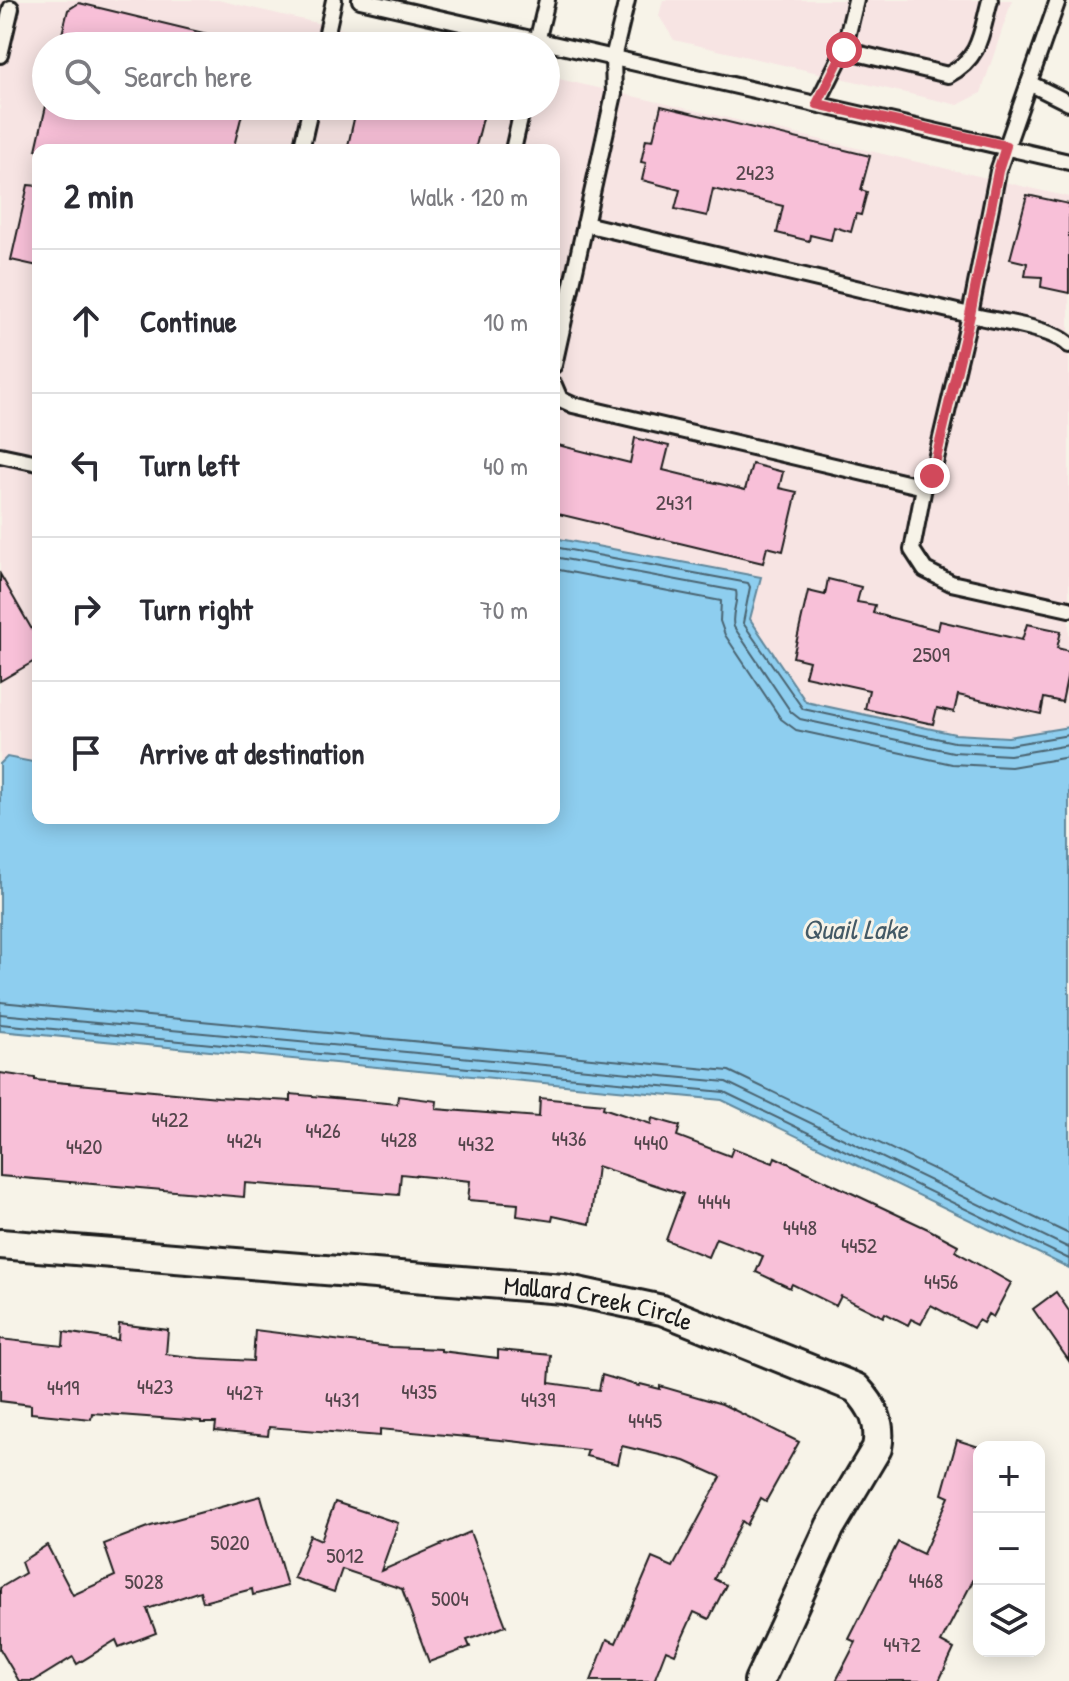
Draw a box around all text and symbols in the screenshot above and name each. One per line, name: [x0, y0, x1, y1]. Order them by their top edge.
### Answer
search box: [32, 32, 560, 120]
route start: [826, 32, 862, 68]
icon: search: [60, 54, 104, 98]
text: Search here: [124, 56, 252, 96]
house number: 2423: [736, 157, 774, 187]
text: 2 min: [64, 173, 134, 219]
text: Walk · 120 m: [410, 179, 528, 214]
icon: ahead: [64, 299, 108, 343]
text: Continue: [140, 301, 237, 341]
text: 10 m: [483, 304, 528, 339]
icon: left: [64, 443, 108, 487]
text: Turn left: [140, 445, 239, 485]
text: 40 m: [483, 448, 528, 483]
route end: [914, 458, 950, 494]
house number: 2431: [656, 487, 692, 517]
icon: right: [64, 587, 108, 631]
text: Turn right: [140, 589, 253, 629]
text: 70 m: [480, 592, 528, 627]
house number: 2509: [912, 639, 950, 669]
icon: arrive: [64, 731, 108, 775]
text: Arrive at destination: [140, 733, 365, 773]
water label: Quail Lake: [803, 910, 909, 948]
house number: 4422: [151, 1104, 189, 1134]
house number: 4426: [305, 1115, 341, 1145]
house number: 4436: [551, 1123, 587, 1153]
house number: 4428: [381, 1124, 417, 1154]
house number: 4424: [226, 1125, 262, 1155]
house number: 4440: [634, 1127, 668, 1157]
house number: 4432: [458, 1128, 495, 1158]
house number: 4420: [66, 1131, 102, 1161]
house number: 4444: [697, 1186, 731, 1216]
house number: 4448: [783, 1212, 817, 1242]
house number: 4452: [841, 1230, 878, 1260]
house number: 4456: [924, 1266, 959, 1296]
street label: Mallard Creek Circle: [503, 1267, 698, 1338]
house number: 4423: [137, 1371, 173, 1401]
house number: 4419: [47, 1372, 79, 1402]
house number: 4435: [401, 1376, 437, 1406]
house number: 4427: [226, 1377, 264, 1407]
house number: 4431: [325, 1384, 359, 1414]
house number: 4439: [521, 1384, 555, 1414]
house number: 4445: [628, 1405, 662, 1435]
map controls: [973, 1441, 1045, 1657]
button: +: [973, 1441, 1045, 1513]
button: −: [973, 1513, 1045, 1585]
house number: 5020: [210, 1527, 250, 1557]
house number: 5012: [326, 1540, 364, 1570]
house number: 4468: [909, 1565, 943, 1595]
house number: 5028: [125, 1566, 163, 1596]
house number: 5004: [431, 1583, 469, 1613]
button: layers: [973, 1585, 1045, 1657]
house number: 4472: [883, 1629, 922, 1659]

